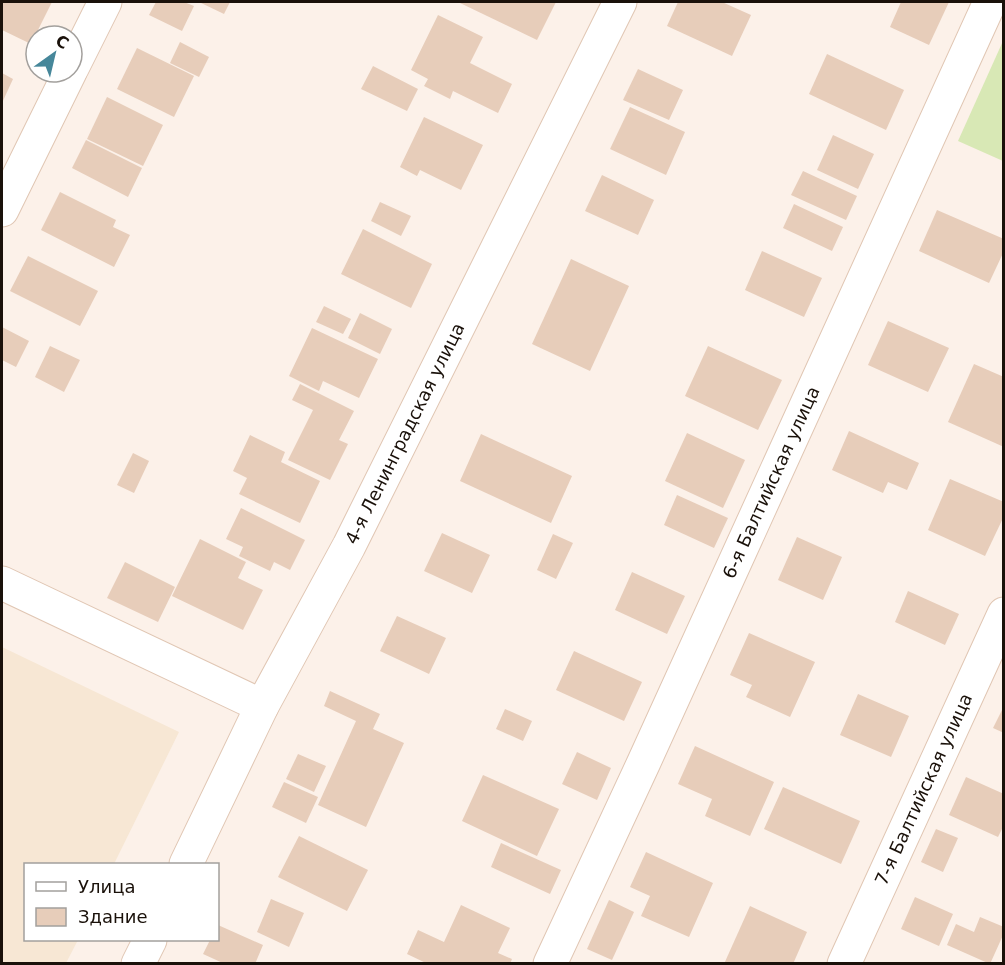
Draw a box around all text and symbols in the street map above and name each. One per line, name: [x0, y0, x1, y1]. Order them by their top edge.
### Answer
north arrow: [24, 24, 84, 84]
text: С: [52, 31, 72, 53]
street label: 4-я Ленинградская улица: [341, 319, 468, 547]
street label: 6-я Балтийская улица: [718, 383, 824, 582]
street label: 7-я Балтийская улица: [870, 690, 976, 889]
legend: [24, 863, 219, 941]
text: Улица: [78, 876, 135, 897]
text: Здание: [78, 906, 148, 927]

